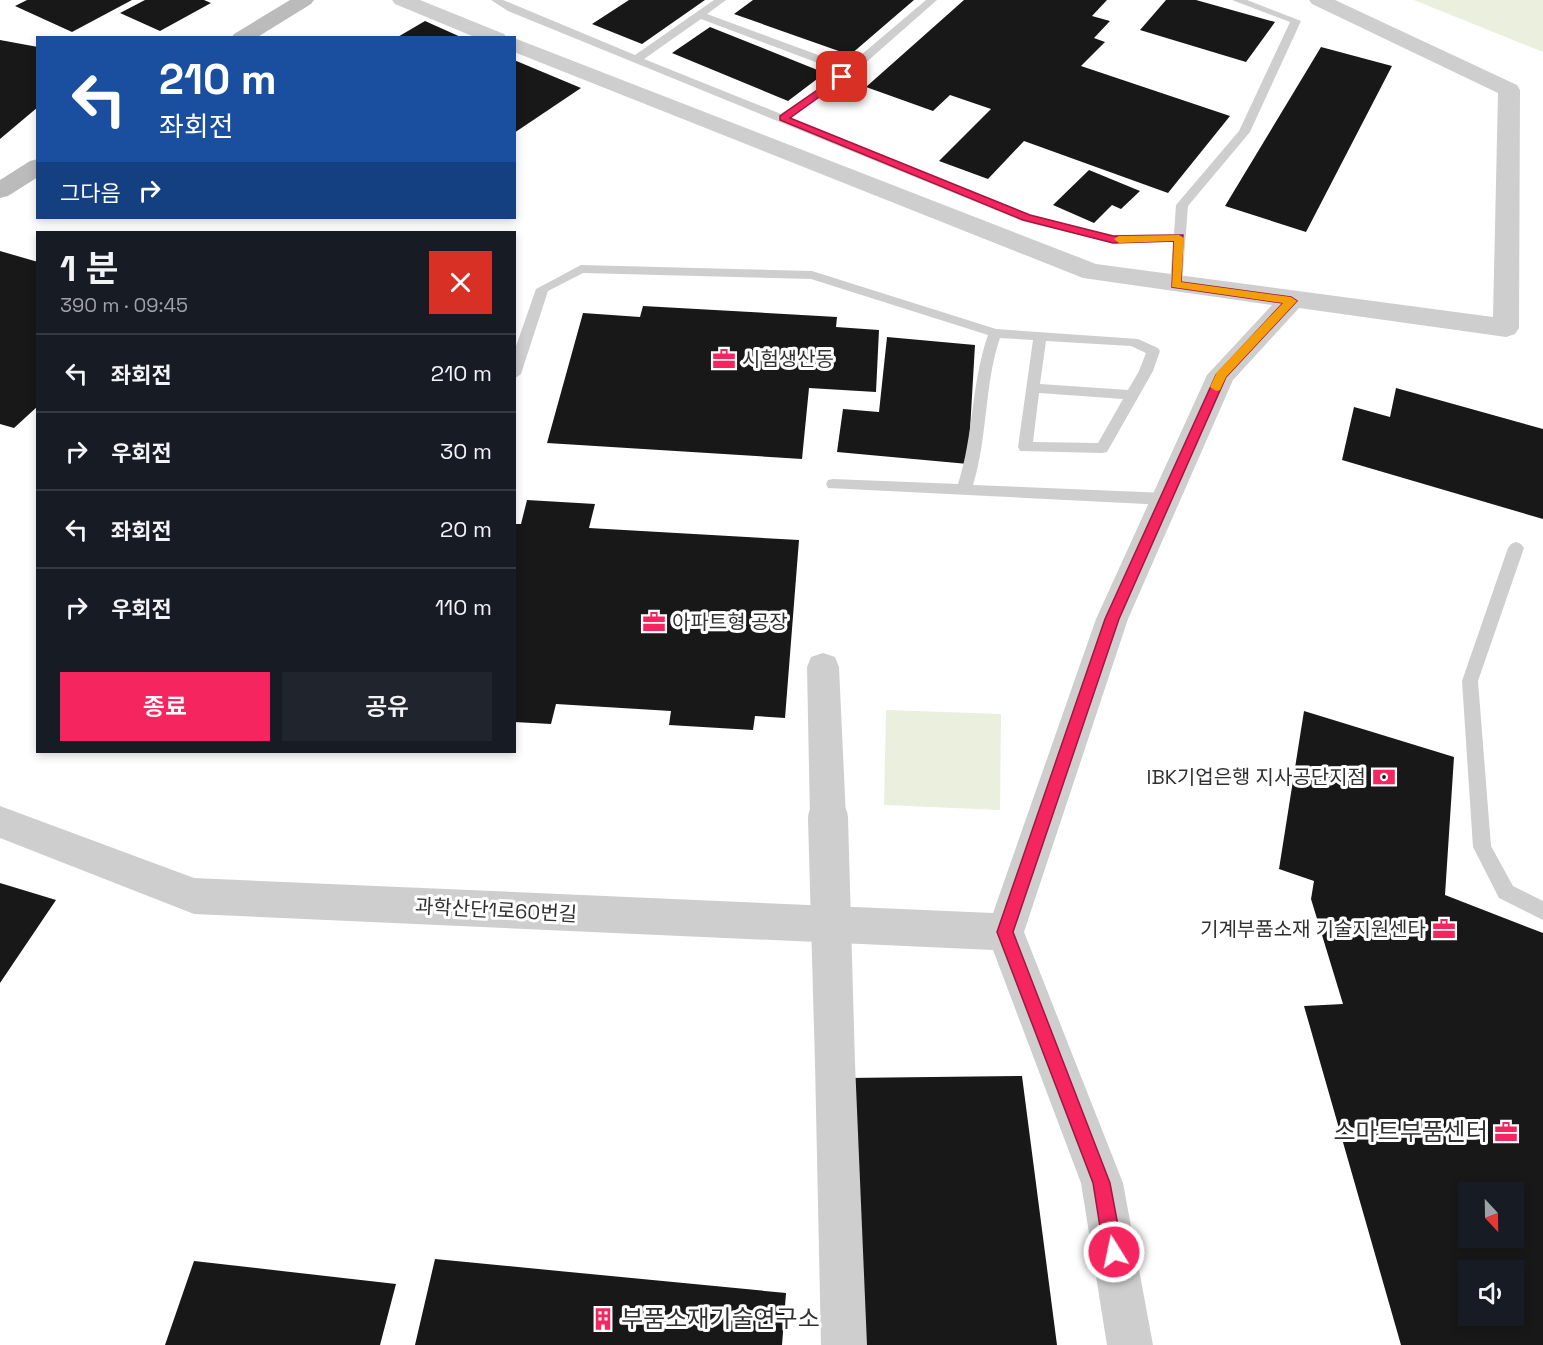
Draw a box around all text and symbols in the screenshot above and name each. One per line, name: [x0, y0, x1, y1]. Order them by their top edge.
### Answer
pin: [816, 51, 867, 102]
text: 210 m: [159, 53, 277, 106]
icon: left: [60, 60, 138, 138]
icon: arrive: [825, 60, 858, 93]
text: 좌회전: [159, 109, 234, 144]
icon: right: [133, 174, 166, 207]
text: 그다음: [60, 179, 121, 207]
text: 1 분: [60, 246, 119, 292]
button: close: [429, 251, 492, 314]
text: 390 m · 09:45: [60, 292, 188, 318]
office icon: 시험생산동: [711, 346, 737, 372]
place label: 시험생산동: [742, 346, 834, 372]
icon: left: [60, 357, 93, 390]
text: 210 m: [431, 359, 492, 387]
text: 좌회전: [111, 361, 172, 389]
icon: right: [60, 435, 93, 468]
text: 30 m: [440, 437, 492, 465]
text: 우회전: [111, 439, 172, 467]
icon: left: [60, 513, 93, 546]
text: 20 m: [440, 515, 492, 543]
text: 좌회전: [111, 517, 172, 545]
icon: right: [60, 591, 93, 624]
text: 110 m: [435, 593, 492, 621]
text: 우회전: [111, 595, 172, 623]
office icon: 아파트형 공장: [641, 609, 667, 635]
place label: 아파트형 공장: [672, 609, 788, 635]
button: 종료: [60, 672, 270, 741]
button: 공유: [282, 672, 492, 741]
place label: IBK기업은행 지사공단지점: [1147, 764, 1366, 790]
bank icon: IBK기업은행 지사공단지점: [1371, 764, 1397, 790]
street label: 과학산단1로60번길: [414, 893, 578, 927]
place label: 기계부품소재 기술지원센타: [1200, 916, 1426, 942]
office icon: 기계부품소재 기술지원센타: [1431, 916, 1457, 942]
place label: 스마트부품센터: [1333, 1116, 1488, 1147]
office icon: 스마트부품센터: [1493, 1119, 1519, 1145]
north arrow: [1458, 1182, 1524, 1248]
map controls: [1458, 1182, 1524, 1326]
position arrow: [1082, 1220, 1146, 1284]
button: sound: [1458, 1260, 1524, 1326]
place label: 부품소재기술연구소: [621, 1303, 820, 1334]
building icon: 부품소재기술연구소: [590, 1306, 616, 1332]

